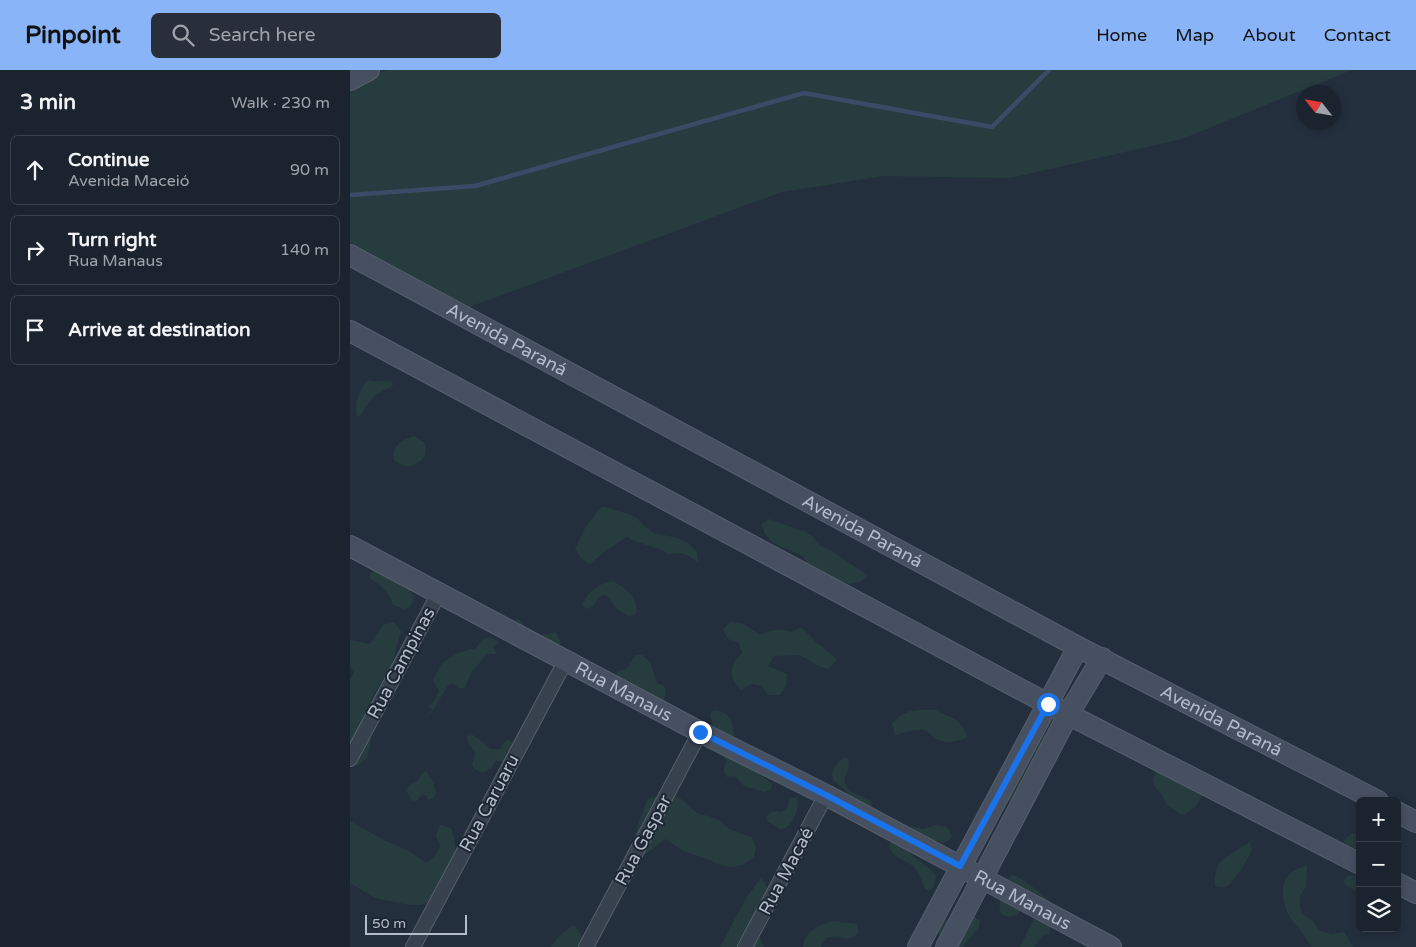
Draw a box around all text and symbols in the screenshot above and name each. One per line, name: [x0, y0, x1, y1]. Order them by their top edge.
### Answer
search box: [151, 13, 501, 58]
text: Pinpoint: [25, 21, 121, 50]
icon: search: [169, 21, 197, 49]
text: Search here: [209, 24, 316, 46]
text: Home: [1096, 24, 1147, 46]
text: Map: [1175, 24, 1214, 46]
text: About: [1242, 24, 1296, 46]
text: Contact: [1324, 24, 1391, 46]
north arrow: [1296, 85, 1341, 130]
text: 3 min: [20, 90, 76, 115]
text: Walk · 230 m: [231, 93, 330, 113]
text: Continue: [68, 149, 150, 171]
icon: ahead: [21, 156, 49, 184]
text: 90 m: [290, 160, 329, 180]
text: Avenida Maceió: [68, 171, 189, 191]
text: Turn right: [68, 229, 156, 251]
icon: right: [21, 236, 49, 264]
text: 140 m: [280, 240, 329, 260]
text: Rua Manaus: [68, 251, 163, 271]
street label: Avenida Paraná: [443, 298, 571, 381]
icon: arrive: [21, 316, 49, 344]
text: Arrive at destination: [68, 319, 251, 341]
street label: Avenida Paraná: [798, 489, 927, 572]
street label: Rua Campinas: [362, 603, 440, 723]
street label: Rua Manaus: [571, 657, 676, 726]
street label: Avenida Paraná: [1157, 680, 1286, 761]
route start: [1037, 693, 1060, 716]
route end: [689, 721, 712, 744]
street label: Rua Caruaru: [454, 751, 524, 855]
street label: Rua Gaspar: [610, 791, 676, 889]
map controls: [1356, 797, 1401, 932]
button: +: [1356, 797, 1401, 842]
street label: Rua Macaé: [754, 823, 818, 919]
button: −: [1356, 842, 1401, 887]
street label: Rua Manaus: [970, 865, 1075, 935]
button: layers: [1356, 887, 1401, 932]
scale bar: [365, 912, 468, 935]
text: 50 m: [372, 915, 406, 932]

